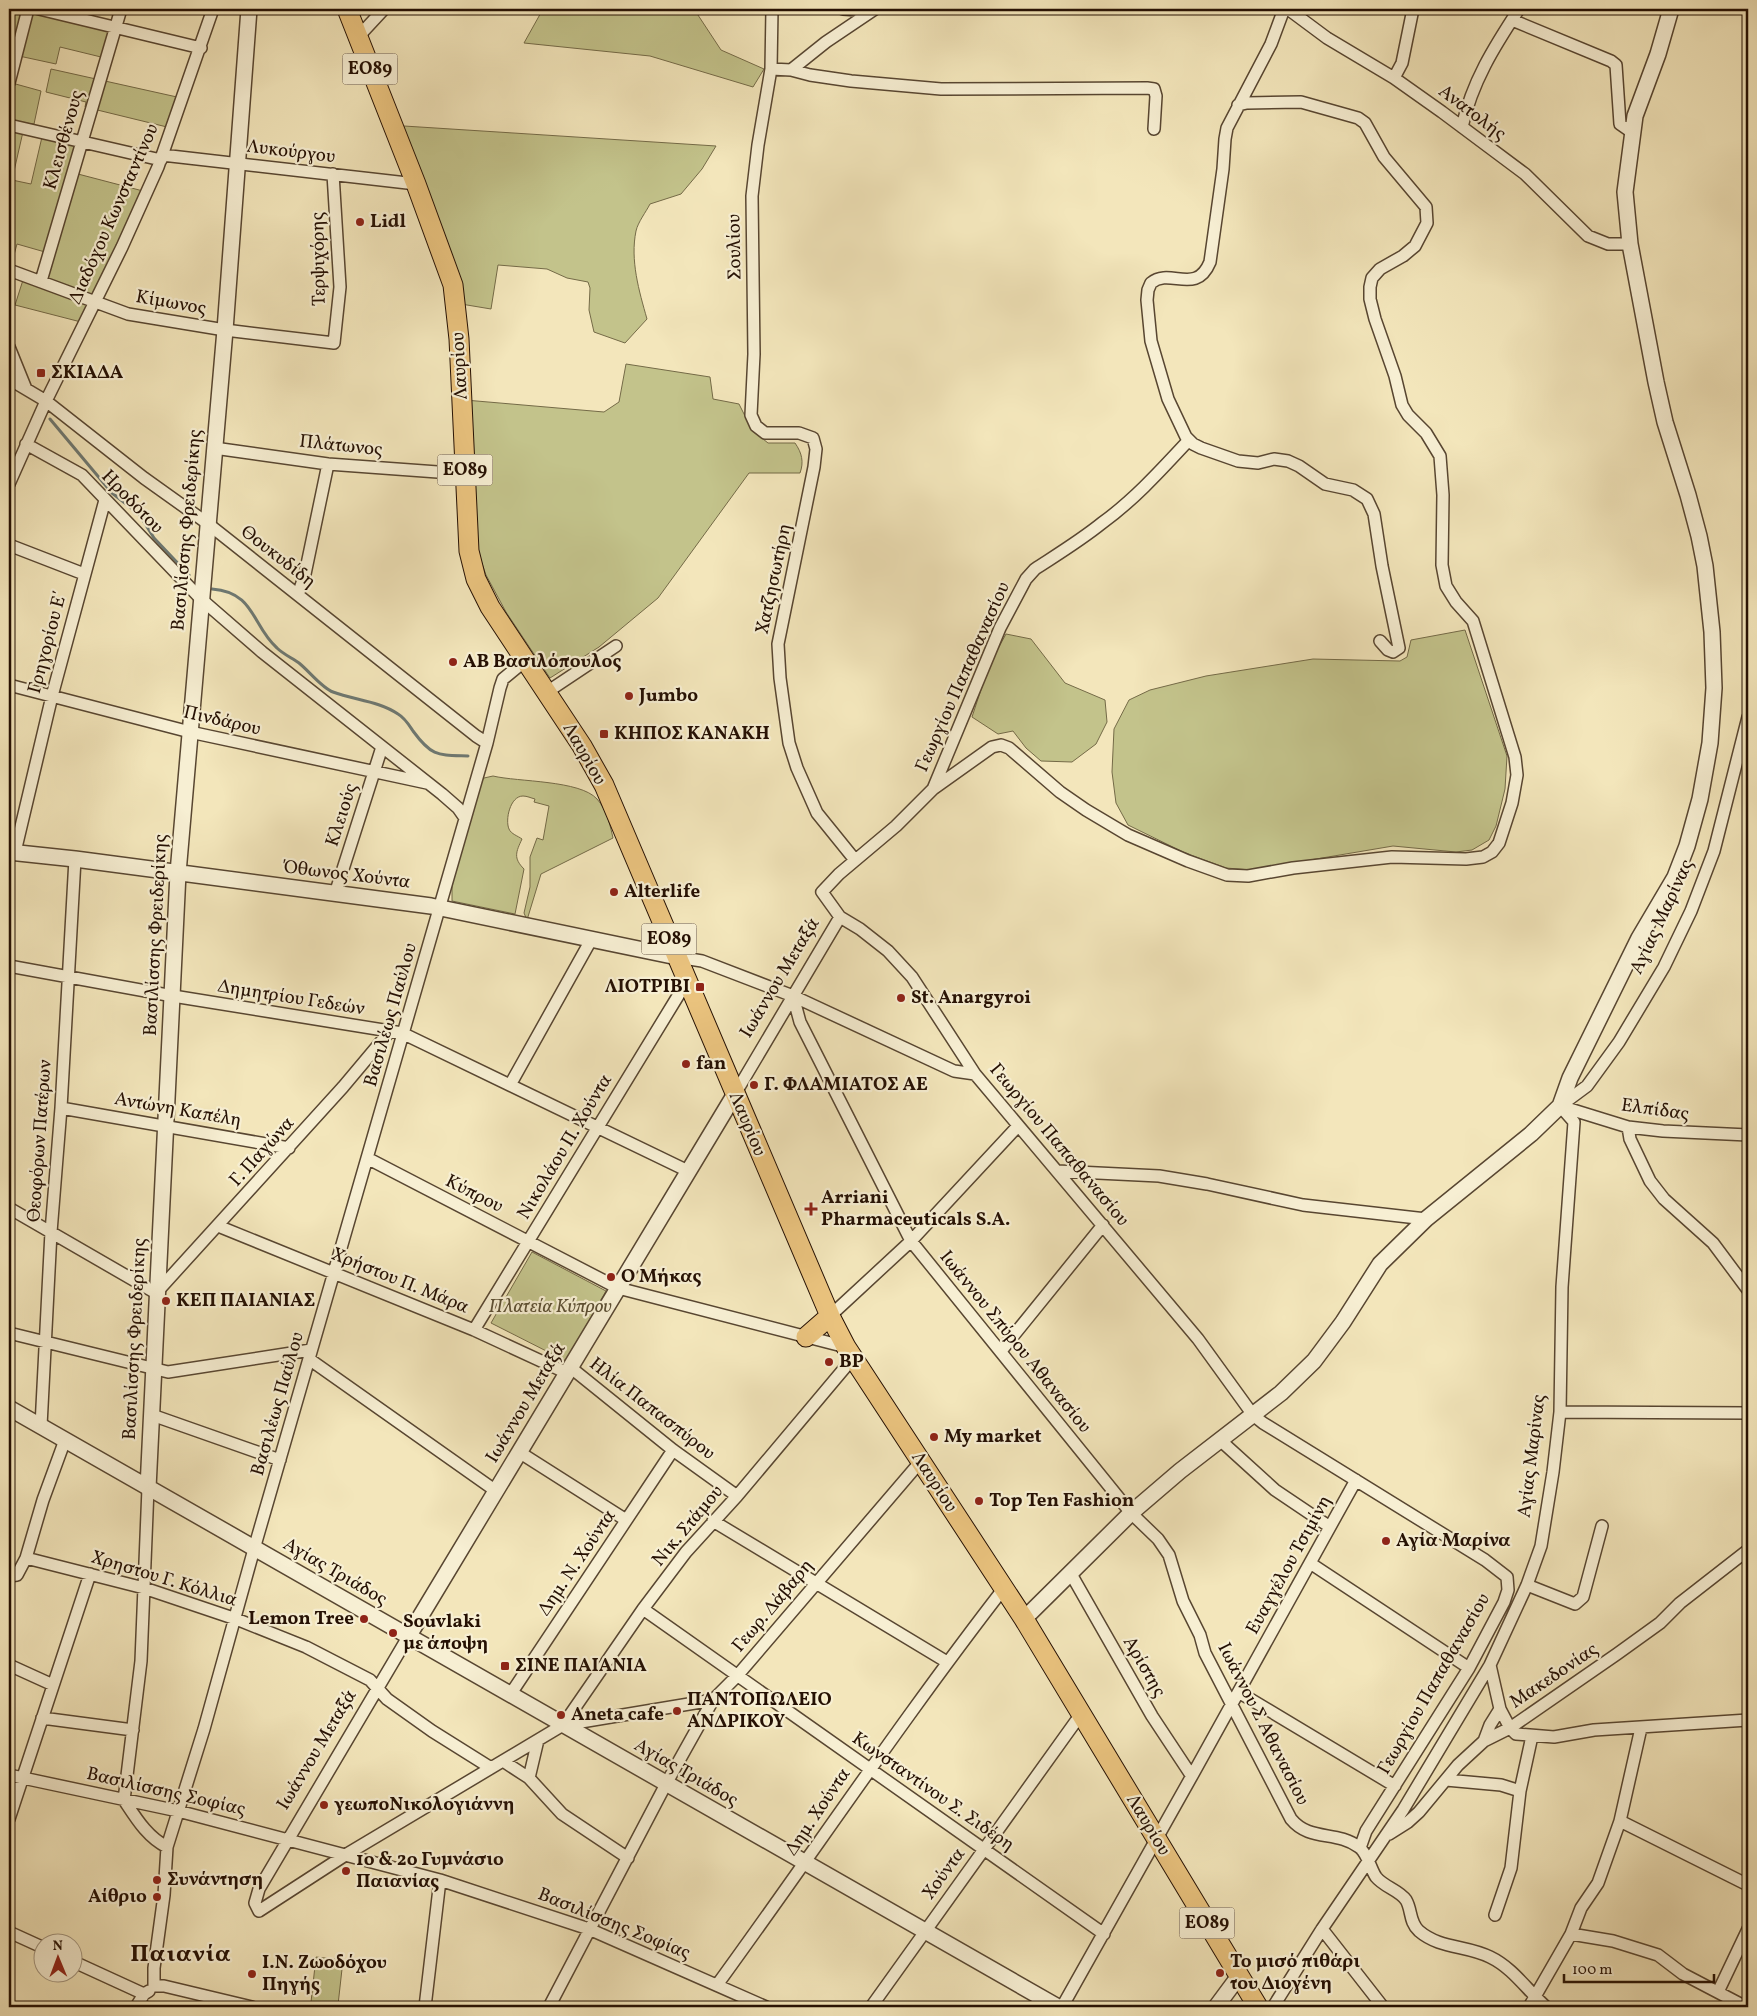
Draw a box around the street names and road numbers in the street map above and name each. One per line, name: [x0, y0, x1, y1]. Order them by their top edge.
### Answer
road number: ΕΟ89: [342, 54, 398, 85]
street label: Ανατολής: [1433, 79, 1511, 147]
street label: Κλεισθένους: [37, 87, 91, 193]
street label: Διαδόχου Κωνσταντίνου: [62, 120, 166, 308]
street label: Λυκούργου: [245, 134, 337, 170]
street label: Τερψιχόρης: [305, 212, 333, 306]
street label: Σουλίου: [721, 214, 749, 280]
street label: Κίμωνος: [134, 284, 208, 322]
street label: Λαυρίου: [445, 331, 475, 401]
street label: Βασιλίσσης Φρειδερίκης: [165, 428, 209, 632]
street label: Πλάτωνος: [298, 429, 384, 463]
road number: ΕΟ89: [438, 454, 492, 486]
street label: Ηροδότου: [95, 464, 169, 540]
street label: Θουκυδίδη: [235, 519, 321, 595]
street label: Χατζησωτήρη: [750, 521, 798, 637]
street label: Γεωργίου Παπαθανασίου: [909, 578, 1017, 776]
street label: Γρηγορίου Ε΄: [22, 588, 74, 696]
street label: Πινδάρου: [181, 699, 263, 743]
street label: Λαυρίου: [556, 718, 612, 790]
street label: Κλειούς: [320, 780, 364, 850]
street label: Βασιλίσσης Φρειδερίκης: [138, 833, 174, 1037]
street label: Όθωνος Χούντα: [281, 854, 412, 896]
street label: Αγίας Μαρίνας: [1624, 855, 1700, 979]
street label: Ιωάννου Μεταξά: [734, 912, 826, 1043]
road number: ΕΟ89: [642, 924, 696, 954]
street label: Βασιλέως Παύλου: [358, 940, 424, 1090]
street label: Δημητρίου Γεδεών: [216, 974, 366, 1022]
street label: Γεωργίου Παπαθανασίου: [983, 1058, 1135, 1232]
street label: Θεοφόρων Πατέρων: [21, 1059, 59, 1223]
street label: Νικολάου Π. Χούντα: [511, 1069, 619, 1225]
street label: Αντώνη Καπέλη: [112, 1086, 244, 1134]
street label: Λαυρίου: [722, 1088, 772, 1160]
street label: Ελπίδας: [1619, 1092, 1691, 1128]
street label: Γ. Παγώνα: [224, 1111, 301, 1193]
street label: Κύπρου: [441, 1168, 507, 1220]
street label: Βασιλίσσης Φρειδερίκης: [117, 1237, 153, 1441]
street label: Χρήστου Π. Μάρα: [327, 1242, 473, 1321]
street label: Ιωάννου Σπύρου Αθανασίου: [933, 1245, 1097, 1439]
street label: Βασιλέως Παύλου: [245, 1329, 311, 1479]
street label: Ιωάννου Μεταξά: [480, 1337, 572, 1468]
street label: Ηλία Παπασπύρου: [584, 1352, 720, 1466]
street label: Αγίας Μαρίνας: [1512, 1393, 1552, 1519]
street label: Λαυρίου: [905, 1446, 963, 1518]
street label: Νικ. Στάμου: [646, 1480, 730, 1572]
street label: Ευαγγέλου Τσιμίνη: [1240, 1491, 1338, 1639]
street label: Δημ. Ν. Χούντα: [532, 1504, 623, 1621]
street label: Αγίας Τριάδος: [278, 1532, 392, 1612]
street label: Χρηστου Γ. Κόλλια: [88, 1544, 241, 1614]
street label: Γεωρ. Δάβαρη: [726, 1554, 820, 1658]
street label: Γεωργίου Παπαθανασίου: [1371, 1589, 1497, 1779]
street label: Αρίστης: [1116, 1632, 1172, 1702]
street label: Μακεδονίας: [1505, 1637, 1603, 1715]
street label: Ιωάννου Σ Αθανασίου: [1211, 1638, 1315, 1810]
street label: Ιωάννου Μεταξά: [271, 1684, 363, 1815]
street label: Κωνσταντίνου Σ. Σιδέρη: [847, 1726, 1019, 1858]
street label: Αγίας Τριάδος: [629, 1733, 743, 1813]
street label: Βασιλίσσης Σοφίας: [84, 1761, 248, 1823]
street label: Δημ. Χούντα: [779, 1762, 857, 1861]
street label: Λαυρίου: [1119, 1789, 1177, 1861]
street label: Χούντα: [916, 1842, 972, 1905]
street label: Βασιλίσσης Σοφίας: [534, 1882, 694, 1966]
road number: ΕΟ89: [1180, 1908, 1234, 1939]

